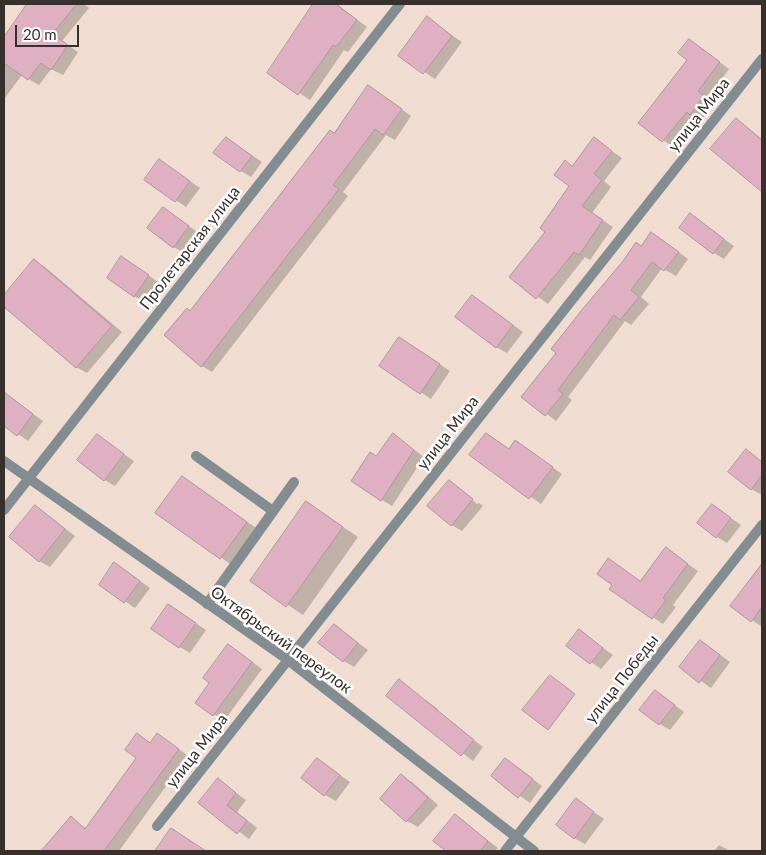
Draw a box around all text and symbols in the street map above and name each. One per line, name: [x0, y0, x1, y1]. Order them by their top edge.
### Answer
scale bar: [18, 15, 81, 47]
text: 20 m: [23, 25, 57, 43]
street label: улица Мира: [664, 74, 734, 156]
street label: Пролетарская улица: [136, 182, 244, 314]
street label: улица Мира: [413, 392, 483, 474]
street label: Октябрьский переулок: [207, 582, 355, 698]
street label: улица Победы: [581, 631, 663, 727]
street label: улица Мира: [162, 710, 232, 792]

